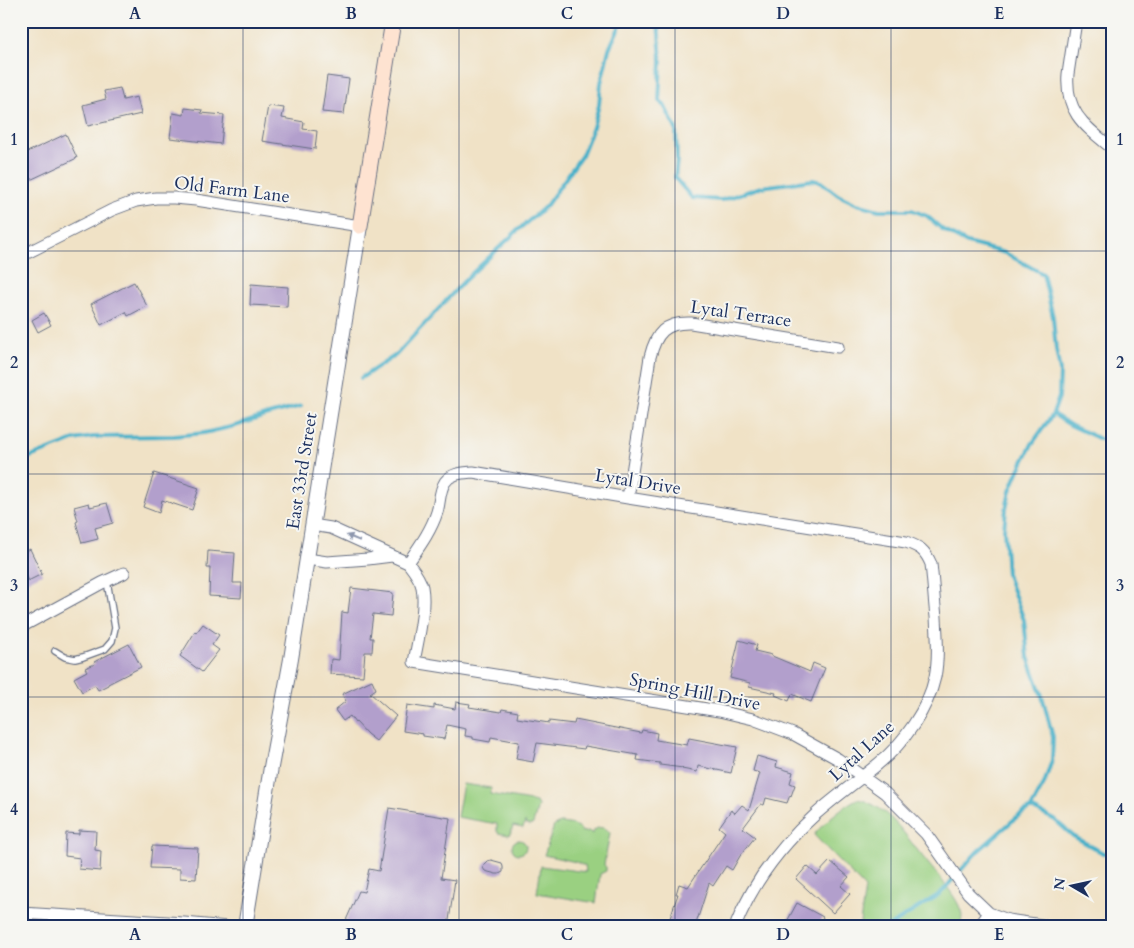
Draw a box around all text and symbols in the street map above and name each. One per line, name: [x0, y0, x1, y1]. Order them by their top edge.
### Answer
text: A: [129, 3, 141, 25]
text: B: [345, 3, 357, 25]
text: C: [561, 3, 573, 25]
text: D: [776, 3, 790, 25]
text: E: [994, 3, 1004, 25]
text: 1: [10, 129, 18, 151]
text: 1: [1116, 129, 1124, 151]
street label: Old Farm Lane: [173, 171, 291, 209]
street label: Lytal Terrace: [689, 295, 793, 333]
text: 2: [10, 352, 18, 374]
text: 2: [1116, 352, 1124, 374]
street label: East 33rd Street: [280, 410, 324, 531]
street label: Lytal Drive: [593, 463, 683, 501]
one-way arrow: [345, 534, 360, 542]
text: 3: [10, 575, 18, 597]
text: 3: [1116, 575, 1124, 597]
street label: Spring Hill Drive: [627, 667, 763, 717]
street label: Lytal Lane: [824, 715, 900, 787]
text: 4: [10, 799, 18, 821]
text: 4: [1116, 799, 1124, 821]
north arrow: [1046, 860, 1096, 910]
text: N: [1049, 877, 1070, 892]
text: A: [129, 924, 141, 946]
text: B: [345, 924, 357, 946]
text: C: [561, 924, 573, 946]
text: D: [776, 924, 790, 946]
text: E: [994, 924, 1004, 946]

